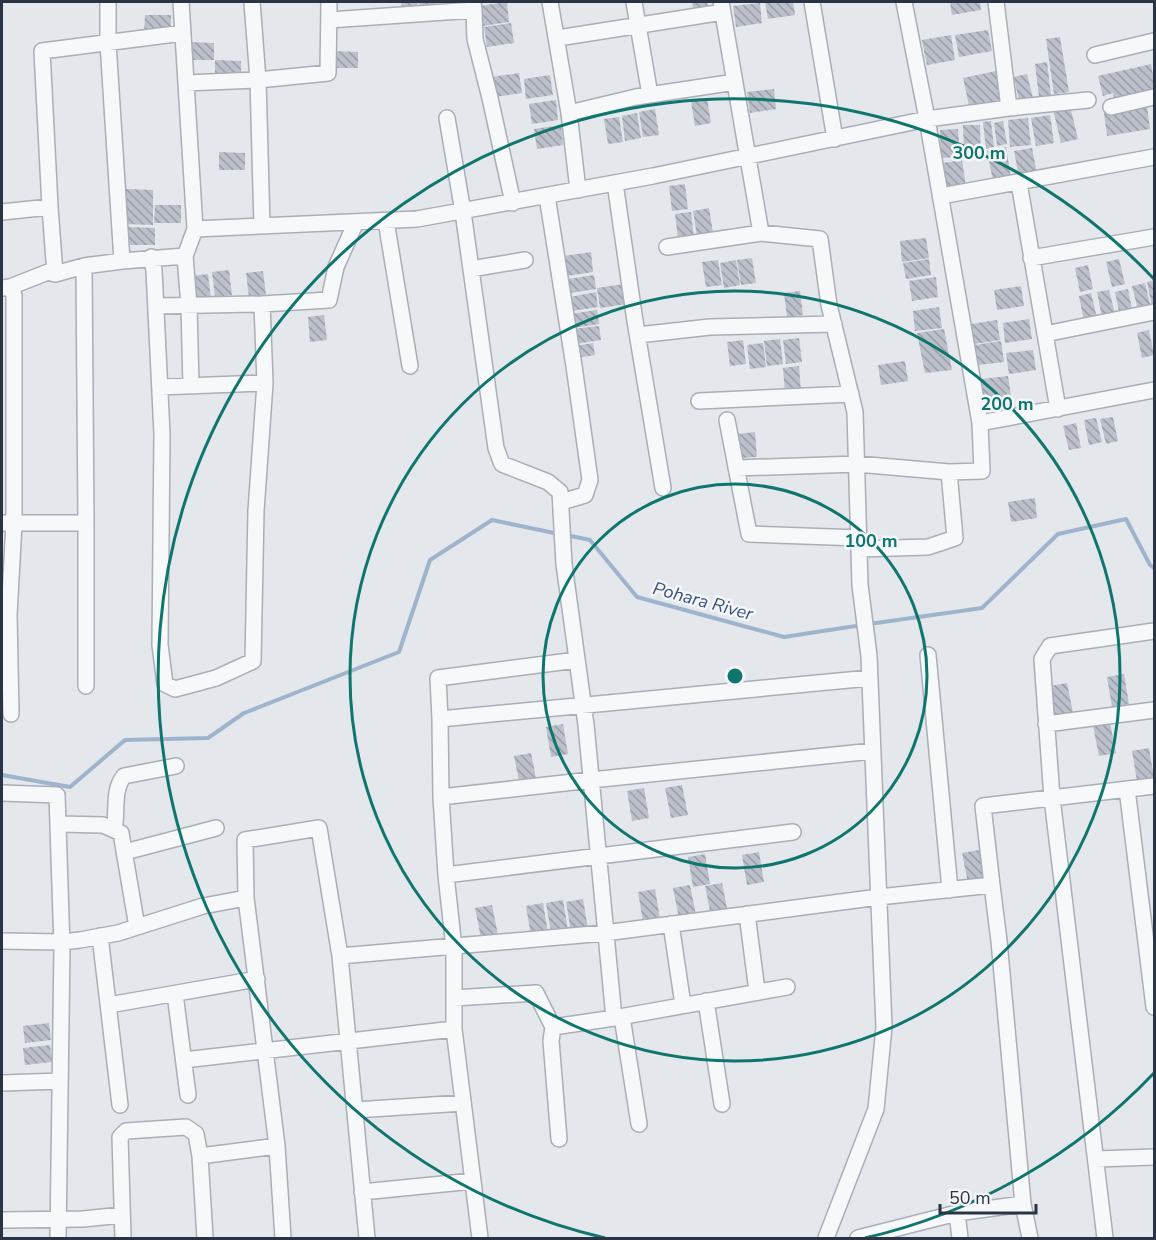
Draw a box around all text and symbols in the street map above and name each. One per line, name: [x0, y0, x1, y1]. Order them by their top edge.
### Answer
text: 300 m: [952, 141, 1006, 165]
text: 200 m: [980, 392, 1034, 416]
text: 100 m: [844, 529, 898, 553]
water label: Pohara River: [650, 576, 756, 626]
centre of rings: [725, 666, 745, 686]
scale bar: [940, 1177, 1036, 1215]
text: 50 m: [949, 1186, 991, 1210]

